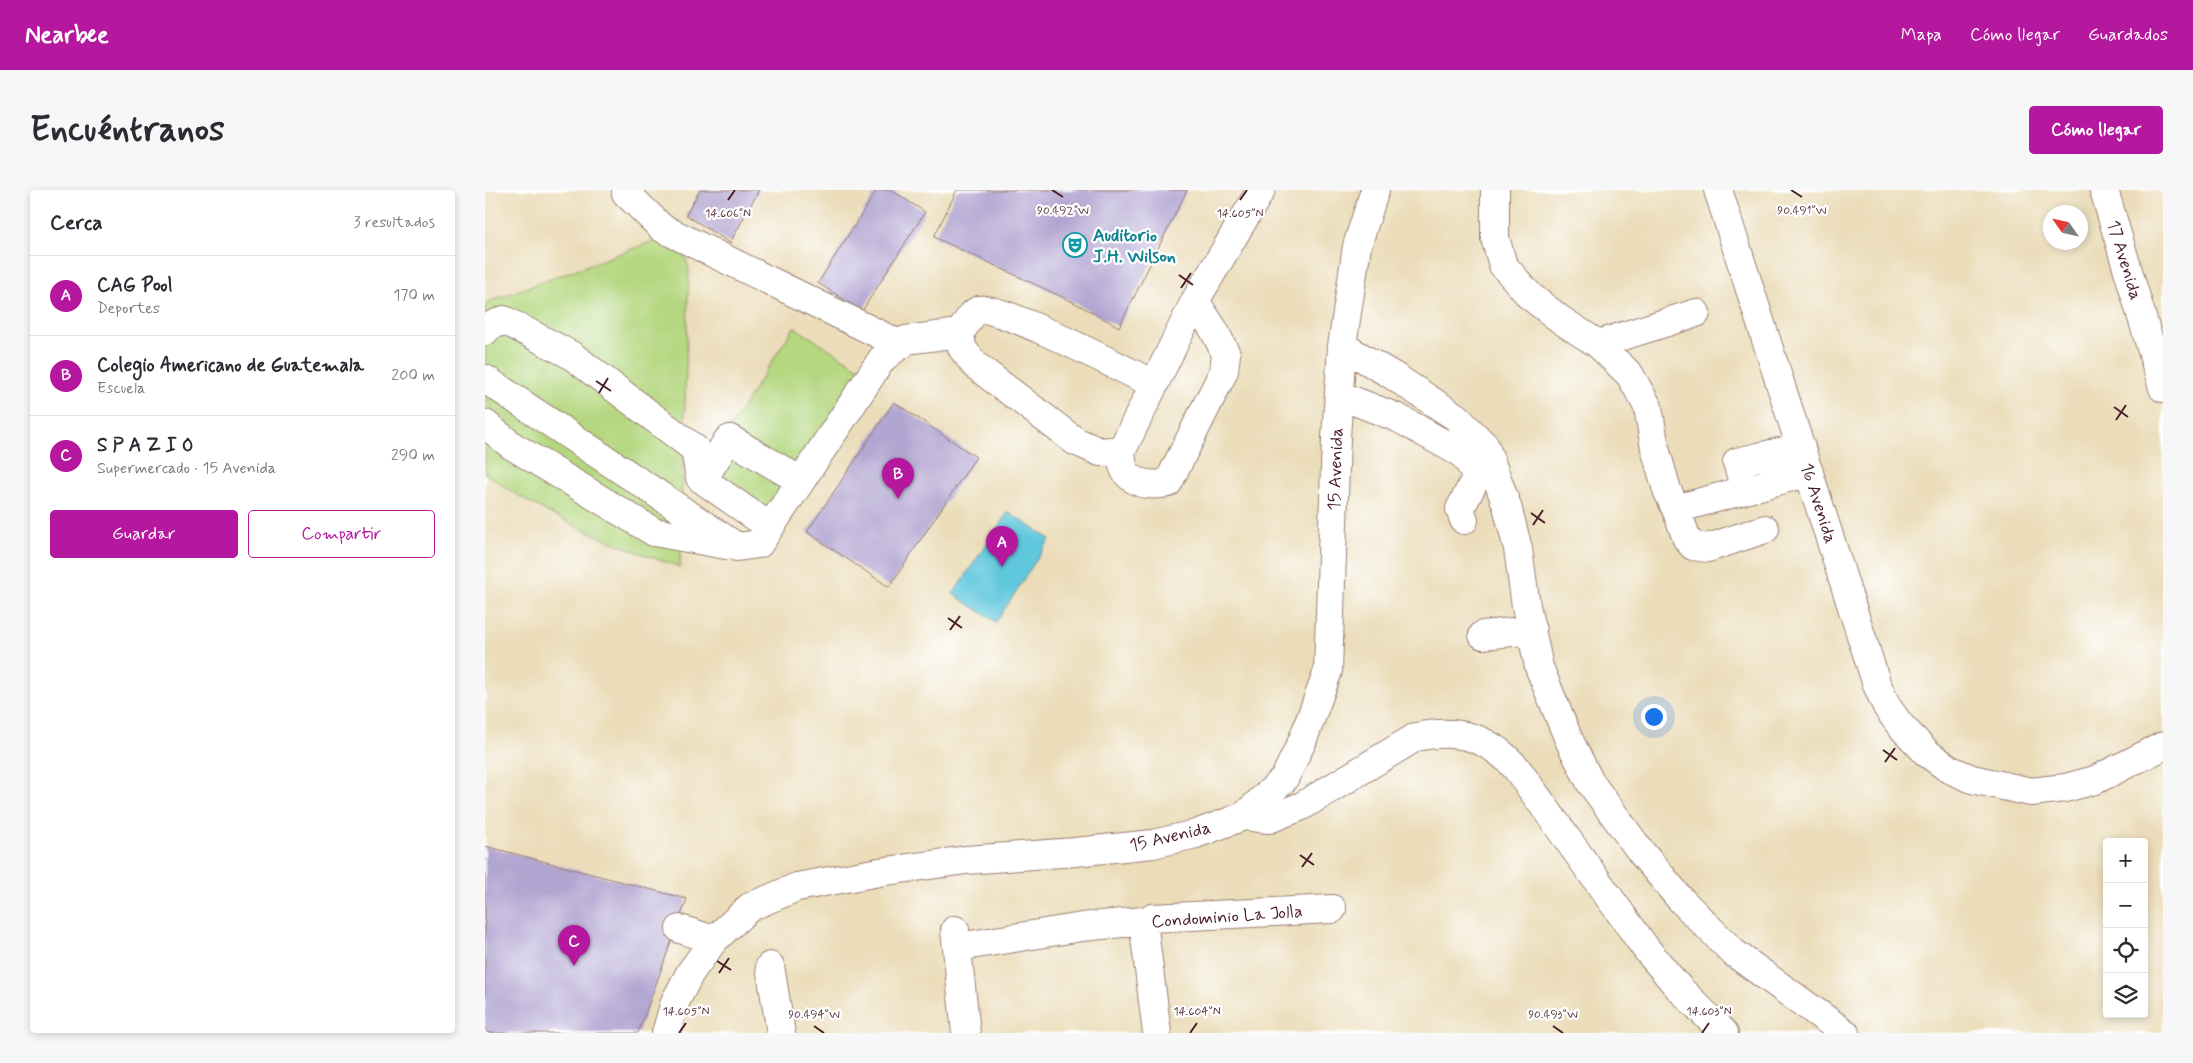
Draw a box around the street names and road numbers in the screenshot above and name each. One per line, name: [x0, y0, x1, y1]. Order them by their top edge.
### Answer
street label: 17 Avenida: [2101, 217, 2148, 303]
street label: 15 Avenida: [1323, 427, 1349, 511]
street label: 16 Avenida: [1794, 460, 1842, 547]
street label: 15 Avenida: [1127, 816, 1213, 858]
street label: Condominio La Jolla: [1151, 900, 1303, 934]

